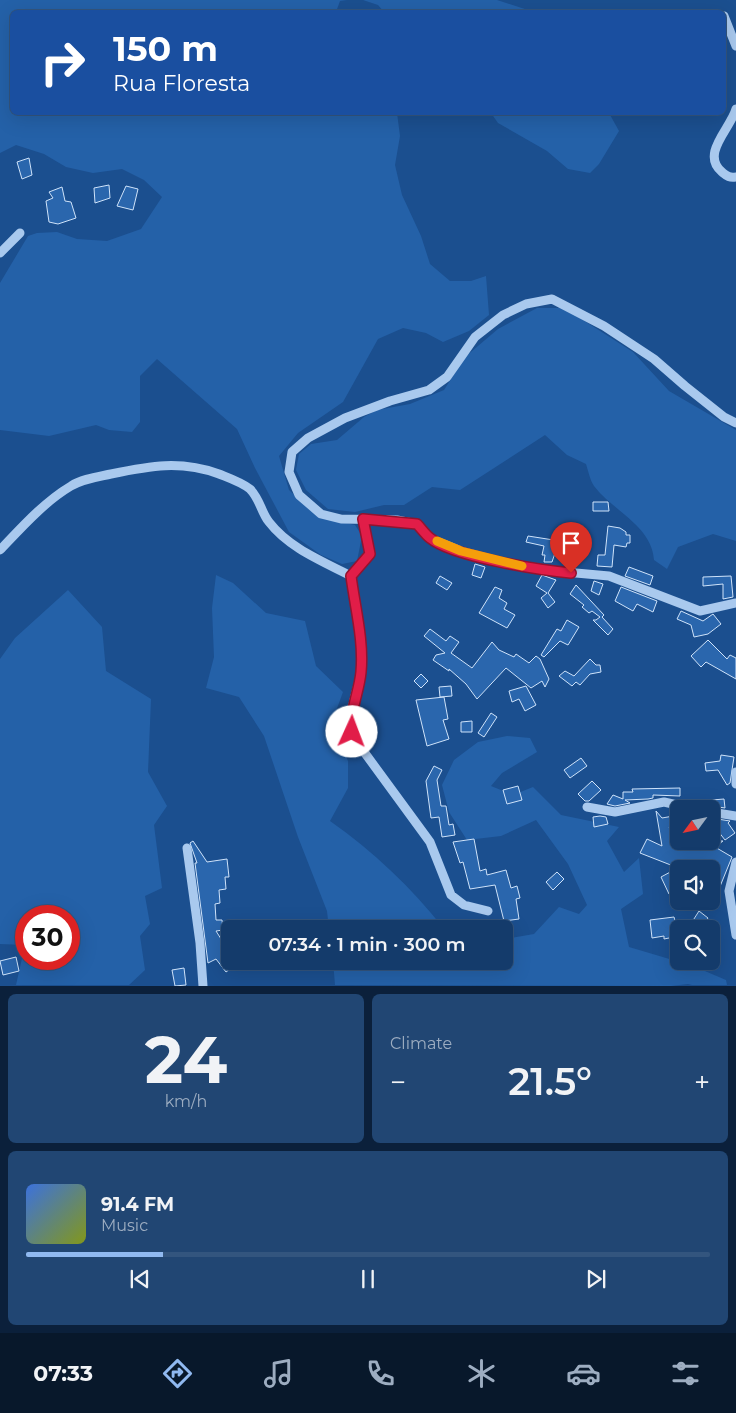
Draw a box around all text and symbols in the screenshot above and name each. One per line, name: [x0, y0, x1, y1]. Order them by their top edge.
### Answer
text: 150 m: [113, 27, 218, 70]
icon: right: [30, 30, 95, 95]
text: Rua Floresta: [113, 70, 250, 97]
pin: [550, 522, 592, 573]
icon: arrive: [557, 529, 585, 557]
position arrow: [325, 705, 377, 757]
north arrow: [670, 800, 720, 850]
map controls: [670, 800, 720, 970]
button: sound: [670, 860, 720, 910]
speed limit sign: 30: [15, 905, 80, 970]
button: search: [670, 920, 720, 970]
text: 07:34 · 1 min · 300 m: [268, 933, 466, 956]
text: 24: [145, 1020, 227, 1099]
text: Climate: [390, 1034, 452, 1053]
text: 21.5°: [508, 1058, 592, 1105]
text: −: [390, 1065, 406, 1099]
text: +: [694, 1065, 710, 1099]
text: km/h: [165, 1092, 207, 1111]
text: 91.4 FM: [101, 1193, 174, 1216]
text: Music: [101, 1216, 148, 1235]
icon: previous: [126, 1265, 154, 1293]
icon: pause: [354, 1265, 382, 1293]
icon: next: [582, 1265, 610, 1293]
icon: directions: [160, 1356, 195, 1391]
icon: music: [261, 1356, 296, 1391]
icon: phone: [363, 1356, 398, 1391]
icon: climate: [464, 1356, 499, 1391]
icon: car: [566, 1356, 601, 1391]
icon: filters: [668, 1356, 703, 1391]
text: 07:33: [33, 1360, 93, 1387]

